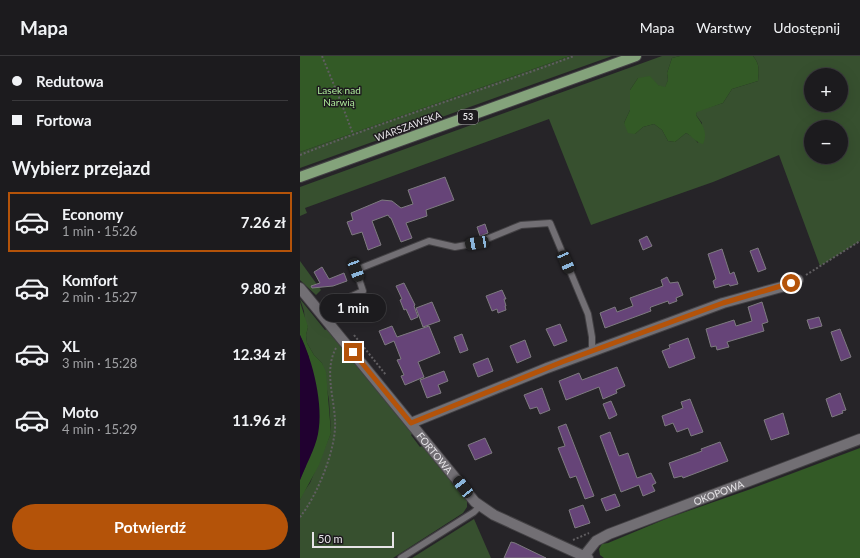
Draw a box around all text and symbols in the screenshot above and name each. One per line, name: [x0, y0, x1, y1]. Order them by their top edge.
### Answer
text: Mapa: [20, 16, 68, 39]
text: Mapa: [640, 19, 674, 36]
text: Warstwy: [696, 19, 751, 36]
text: Udostępnij: [773, 19, 840, 36]
map controls: [804, 68, 848, 164]
button: +: [804, 68, 848, 112]
text: Redutowa: [36, 72, 104, 90]
park label: Lasek nad Narwią: [317, 84, 361, 108]
street label: WARSZAWSKA: [373, 108, 443, 144]
road number: 53: [458, 110, 478, 124]
text: Fortowa: [36, 111, 92, 129]
button: −: [804, 120, 848, 164]
text: Wybierz przejazd: [12, 157, 151, 179]
icon: car: [14, 204, 50, 240]
text: Economy: [62, 205, 123, 223]
text: 7.26 zł: [241, 213, 286, 231]
text: 1 min · 15:26: [62, 223, 137, 239]
car: [464, 235, 490, 251]
car: [556, 249, 576, 275]
car: [346, 257, 366, 283]
icon: car: [14, 270, 50, 306]
text: Komfort: [62, 271, 118, 289]
route start: [782, 274, 800, 292]
text: 9.80 zł: [241, 279, 286, 297]
text: 2 min · 15:27: [62, 289, 137, 305]
callout: 1 min: [320, 294, 386, 322]
text: 1 min: [337, 300, 369, 316]
icon: car: [14, 336, 50, 372]
text: XL: [62, 337, 80, 355]
route end: [344, 343, 362, 361]
text: 12.34 zł: [232, 345, 286, 363]
text: 3 min · 15:28: [62, 355, 137, 371]
icon: car: [14, 402, 50, 438]
text: Moto: [62, 403, 99, 421]
text: 11.96 zł: [232, 411, 286, 429]
text: 4 min · 15:29: [62, 421, 137, 437]
street label: FORTOWA: [414, 430, 455, 476]
car: [451, 474, 475, 500]
street label: OKOPOWA: [692, 478, 746, 508]
button: Potwierdź: [12, 504, 288, 550]
scale bar: [312, 530, 394, 549]
text: 50 m: [318, 532, 343, 545]

